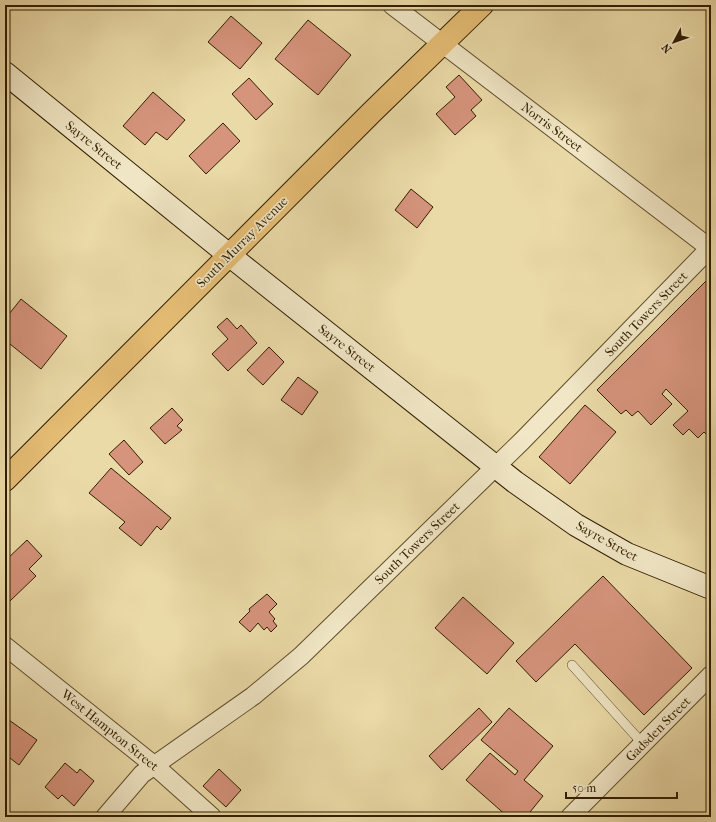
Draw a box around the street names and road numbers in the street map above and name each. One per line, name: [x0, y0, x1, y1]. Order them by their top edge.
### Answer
street label: Norris Street: [518, 99, 586, 155]
street label: Sayre Street: [63, 118, 126, 173]
street label: South Murray Avenue: [193, 193, 291, 291]
street label: South Towers Street: [602, 268, 691, 360]
street label: Sayre Street: [315, 321, 379, 375]
street label: South Towers Street: [371, 498, 463, 587]
street label: Sayre Street: [573, 518, 641, 564]
street label: West Hampton Street: [58, 686, 162, 774]
street label: Gadsden Street: [623, 693, 694, 764]

